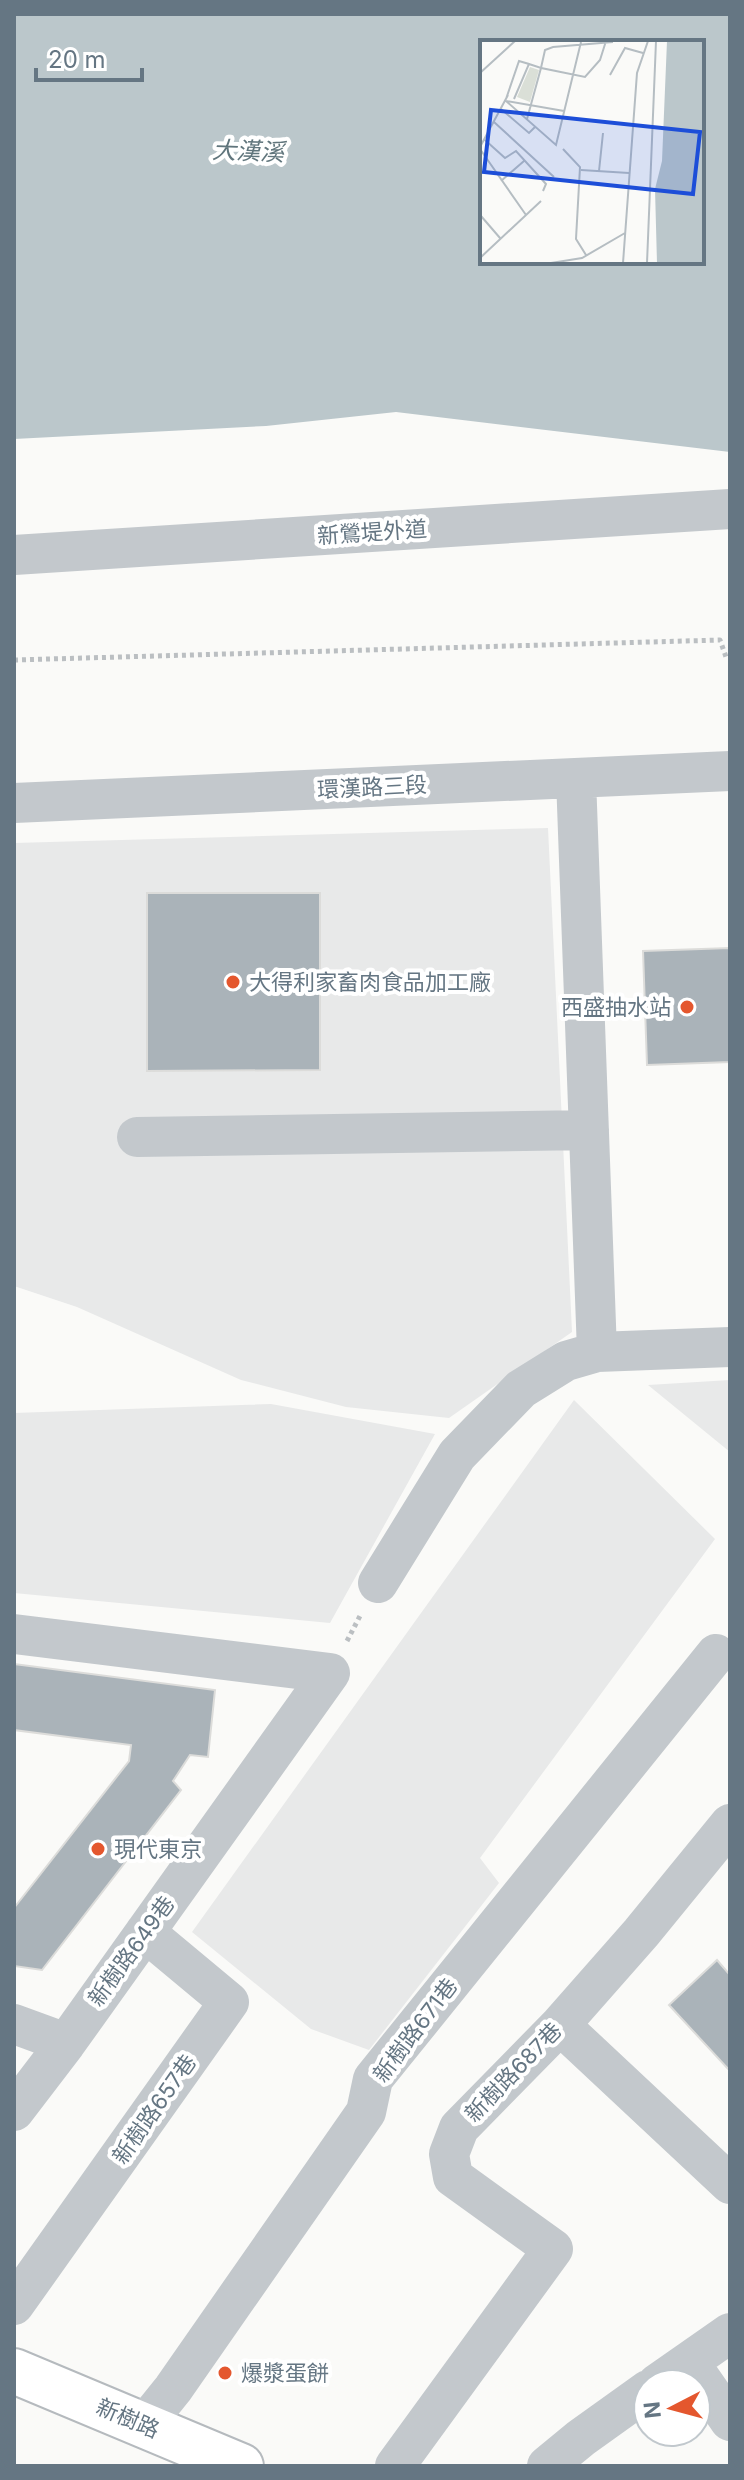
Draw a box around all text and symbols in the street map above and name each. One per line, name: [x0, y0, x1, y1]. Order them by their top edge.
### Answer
scale bar: [36, 32, 142, 82]
inset map: [480, 40, 704, 264]
text: 20 m: [48, 45, 106, 74]
water label: 大漢溪: [212, 135, 287, 167]
street label: 新鶯堤外道: [316, 515, 428, 549]
street label: 環漢路三段: [316, 771, 428, 803]
place label: 大得利家畜肉食品加工廠: [249, 969, 491, 995]
marker: 大得利家畜肉食品加工廠: [224, 973, 242, 991]
place label: 西盛抽水站: [561, 994, 671, 1020]
marker: 西盛抽水站: [678, 998, 696, 1016]
place label: 現代東京: [114, 1836, 202, 1862]
marker: 現代東京: [89, 1840, 107, 1858]
street label: 新樹路649巷: [82, 1891, 180, 2011]
street label: 新樹路671巷: [368, 1973, 462, 2087]
street label: 新樹路687巷: [459, 2017, 567, 2127]
street label: 新樹路657巷: [107, 2049, 201, 2169]
place label: 爆漿蛋餅: [241, 2360, 329, 2386]
marker: 爆漿蛋餅: [216, 2364, 234, 2382]
north arrow: [632, 2368, 712, 2448]
street label: 新樹路: [93, 2393, 163, 2443]
text: N: [638, 2400, 666, 2420]

